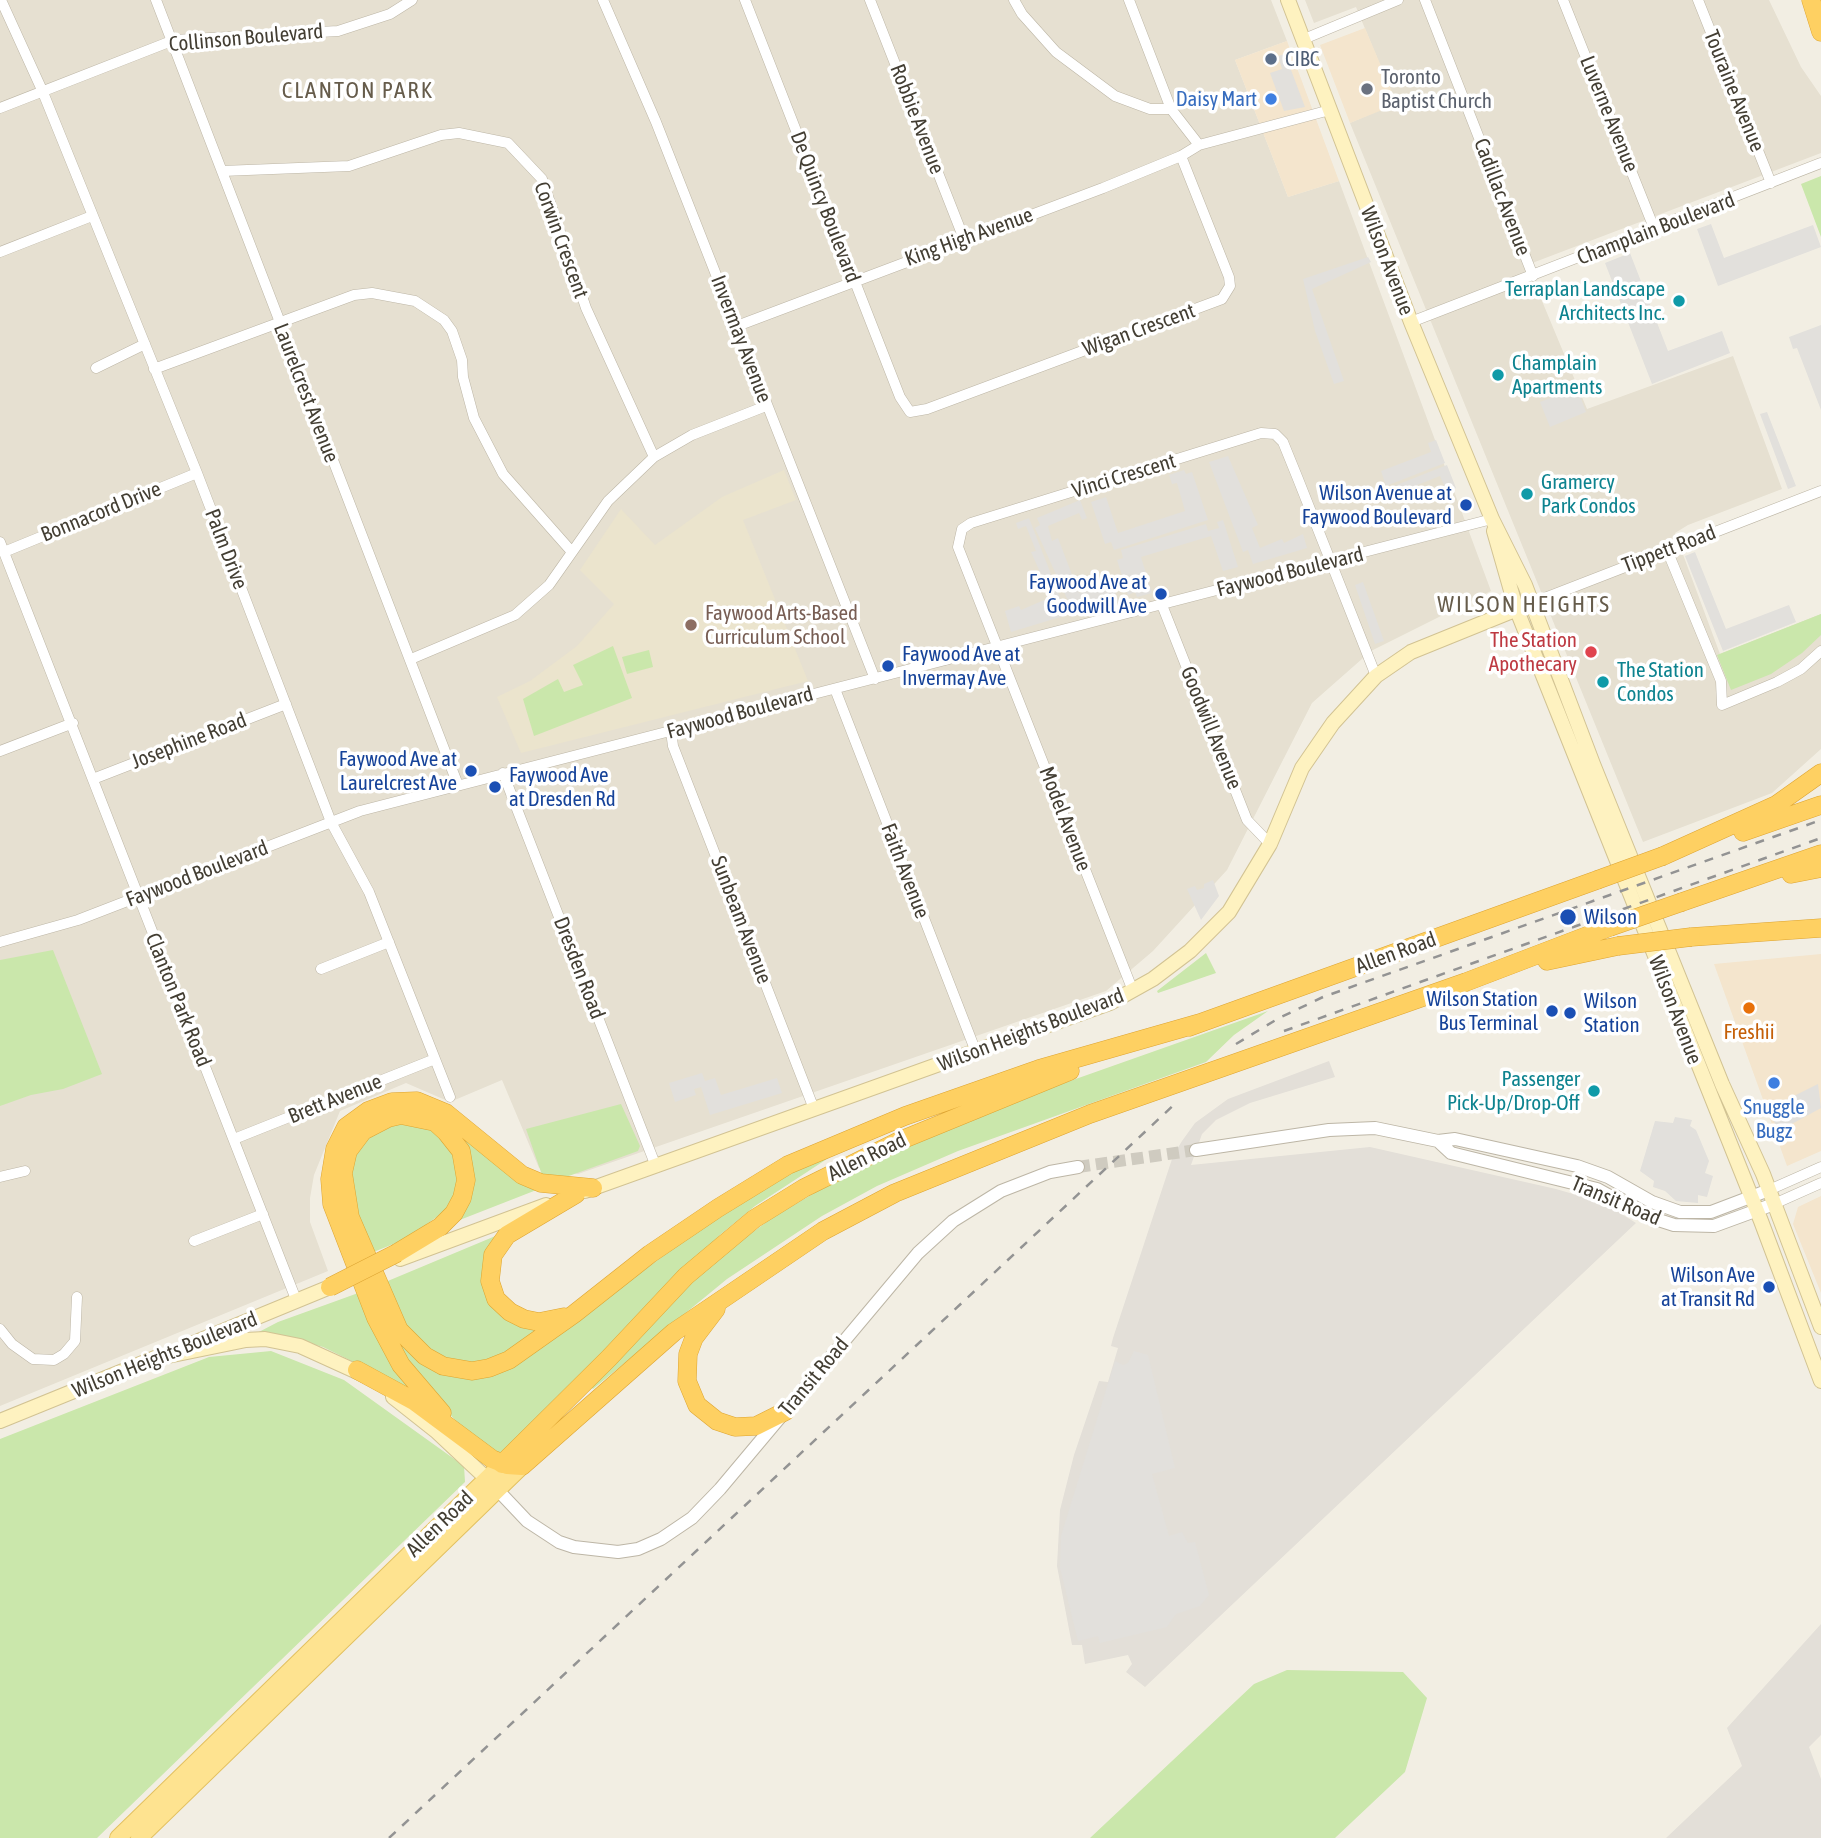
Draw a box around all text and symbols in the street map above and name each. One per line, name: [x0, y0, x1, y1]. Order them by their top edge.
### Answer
street label: Collinson Boulevard: [168, 19, 324, 57]
street label: Touraine Avenue: [1698, 26, 1770, 156]
place label: CIBC: [1285, 46, 1319, 72]
marker: CIBC: [1263, 51, 1279, 67]
street label: Luverne Avenue: [1574, 52, 1644, 176]
street label: Robbie Avenue: [885, 61, 949, 177]
place label: Toronto Baptist Church: [1381, 64, 1492, 114]
district label: CLANTON PARK: [283, 77, 433, 105]
marker: Toronto Baptist Church: [1359, 81, 1375, 97]
place label: Daisy Mart: [1176, 86, 1257, 112]
marker: Daisy Mart: [1263, 91, 1279, 107]
street label: De Quincy Boulevard: [785, 128, 865, 286]
street label: Cadillac Avenue: [1468, 135, 1536, 259]
street label: Corwin Crescent: [528, 178, 594, 302]
street label: Champlain Boulevard: [1574, 187, 1738, 271]
street label: King High Avenue: [902, 202, 1036, 272]
street label: Wilson Avenue: [1355, 203, 1419, 319]
street label: Invermay Avenue: [705, 272, 777, 406]
place label: Terraplan Landscape Architects Inc.: [1505, 276, 1665, 326]
marker: Terraplan Landscape Architects Inc.: [1671, 293, 1687, 309]
street label: Wigan Crescent: [1079, 298, 1199, 362]
street label: Laurelcrest Avenue: [268, 320, 344, 466]
place label: Champlain Apartments: [1512, 350, 1602, 400]
marker: Champlain Apartments: [1490, 367, 1506, 383]
street label: Vinci Crescent: [1069, 448, 1179, 504]
place label: Gramercy Park Condos: [1541, 469, 1636, 519]
street label: Bonnacord Drive: [37, 476, 165, 548]
place label: Wilson Avenue at Faywood Boulevard: [1302, 480, 1452, 530]
marker: Gramercy Park Condos: [1519, 486, 1535, 502]
marker: Wilson Avenue at Faywood Boulevard: [1458, 497, 1474, 513]
street label: Palm Drive: [199, 505, 253, 593]
street label: Tippett Road: [1619, 520, 1719, 578]
street label: Faywood Boulevard: [1214, 542, 1366, 602]
place label: Faywood Ave at Goodwill Ave: [1029, 569, 1147, 619]
marker: Faywood Ave at Goodwill Ave: [1153, 586, 1169, 602]
district label: WILSON HEIGHTS: [1439, 591, 1609, 619]
place label: Faywood Arts-Based Curriculum School: [705, 600, 858, 650]
marker: Faywood Arts-Based Curriculum School: [683, 617, 699, 633]
place label: The Station Apothecary: [1489, 627, 1577, 677]
place label: Faywood Ave at Invermay Ave: [902, 641, 1020, 691]
marker: The Station Apothecary: [1583, 644, 1599, 660]
place label: The Station Condos: [1617, 657, 1704, 707]
marker: Faywood Ave at Invermay Ave: [880, 658, 896, 674]
street label: Goodwill Avenue: [1175, 663, 1247, 793]
marker: The Station Condos: [1595, 674, 1611, 690]
street label: Faywood Boulevard: [664, 681, 816, 745]
street label: Josephine Road: [128, 708, 250, 774]
place label: Faywood Ave at Laurelcrest Ave: [339, 746, 457, 796]
place label: Faywood Ave at Dresden Rd: [509, 762, 616, 812]
marker: Faywood Ave at Laurelcrest Ave: [463, 763, 479, 779]
street label: Model Avenue: [1034, 763, 1096, 875]
marker: Faywood Ave at Dresden Rd: [487, 779, 503, 795]
street label: Faith Avenue: [875, 820, 935, 922]
street label: Faywood Boulevard: [122, 835, 272, 913]
street label: Sunbeam Avenue: [705, 853, 777, 987]
place label: Wilson: [1584, 904, 1637, 930]
marker: Wilson: [1558, 907, 1578, 927]
street label: Dresden Road: [548, 913, 610, 1023]
street label: Allen Road: [1352, 927, 1440, 979]
street label: Clanton Park Road: [140, 930, 216, 1070]
street label: Wilson Avenue: [1643, 952, 1707, 1068]
street label: Wilson Heights Boulevard: [934, 983, 1128, 1077]
place label: Wilson Station Bus Terminal: [1426, 986, 1538, 1036]
place label: Wilson Station: [1584, 988, 1640, 1038]
marker: Freshii: [1741, 1000, 1757, 1016]
marker: Wilson Station Bus Terminal: [1544, 1003, 1560, 1019]
marker: Wilson Station: [1562, 1005, 1578, 1021]
place label: Freshii: [1723, 1019, 1775, 1045]
place label: Passenger Pick-Up/Drop-Off: [1447, 1066, 1580, 1116]
street label: Brett Avenue: [284, 1069, 386, 1129]
marker: Snuggle Bugz: [1766, 1075, 1782, 1091]
marker: Passenger Pick-Up/Drop-Off: [1586, 1083, 1602, 1099]
place label: Snuggle Bugz: [1743, 1094, 1805, 1144]
street label: Allen Road: [824, 1127, 910, 1187]
street label: Transit Road: [1567, 1171, 1665, 1231]
place label: Wilson Ave at Transit Rd: [1661, 1262, 1755, 1312]
marker: Wilson Ave at Transit Rd: [1761, 1279, 1777, 1295]
street label: Wilson Heights Boulevard: [69, 1306, 261, 1404]
street label: Transit Road: [774, 1333, 854, 1421]
street label: Allen Road: [401, 1486, 479, 1562]

